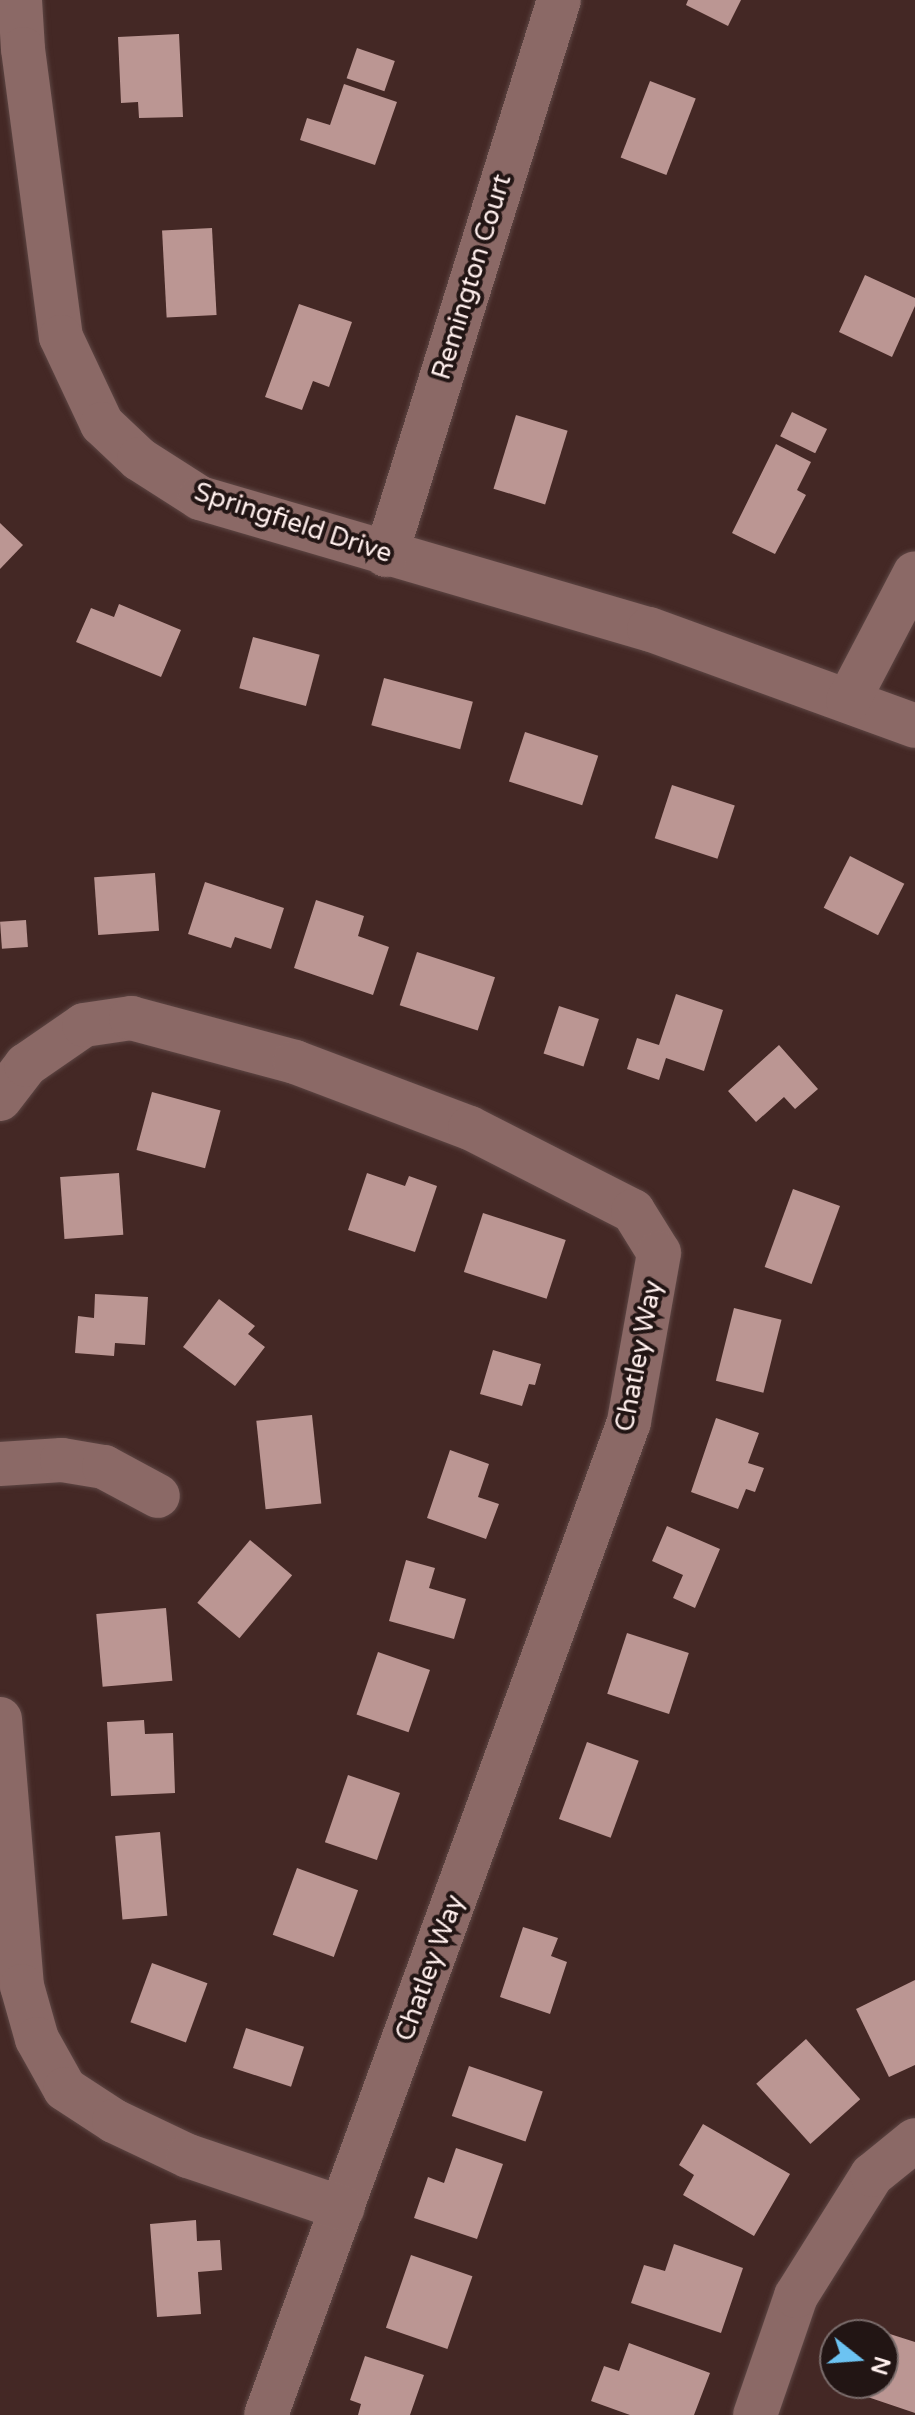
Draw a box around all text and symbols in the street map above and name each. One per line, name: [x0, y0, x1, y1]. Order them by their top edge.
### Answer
street label: Remington Court: [426, 171, 518, 383]
street label: Springfield Drive: [190, 476, 396, 570]
street label: Chatley Way: [609, 1278, 669, 1434]
street label: Chatley Way: [389, 1891, 471, 2045]
north arrow: [819, 2319, 899, 2399]
text: N: [865, 2353, 895, 2378]

